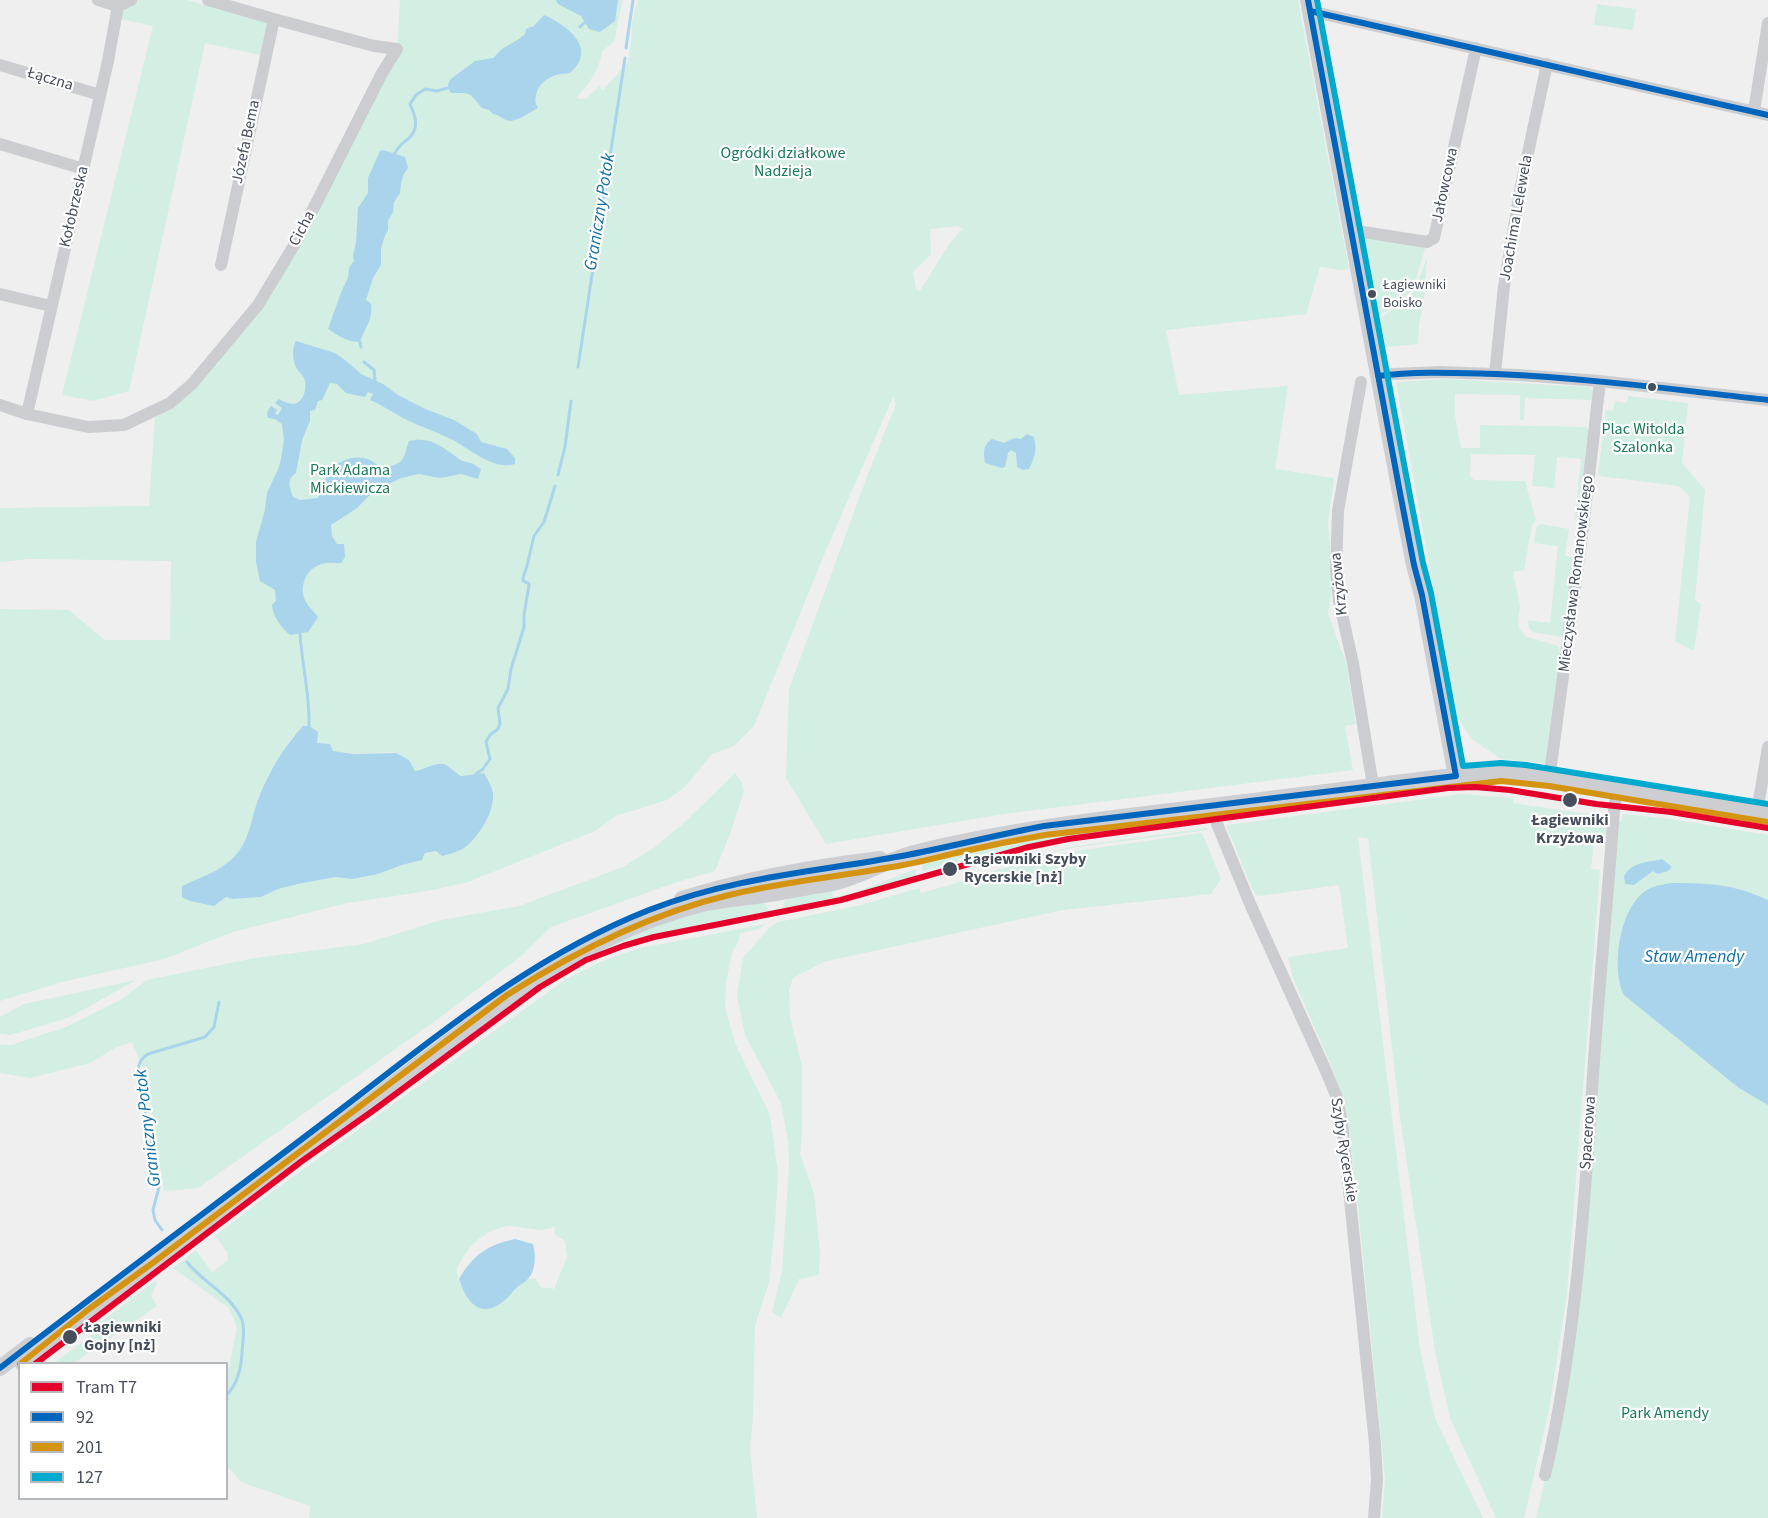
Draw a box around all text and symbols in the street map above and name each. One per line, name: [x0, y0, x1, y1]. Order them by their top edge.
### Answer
street label: Łączna: [25, 64, 75, 96]
street label: Józefa Bema: [229, 98, 265, 186]
park label: Ogródki działkowe Nadzieja: [721, 144, 845, 182]
street label: Jałowcowa: [1429, 146, 1463, 224]
water label: Graniczny Potok: [581, 152, 621, 272]
street label: Joachima Lelewela: [1496, 153, 1538, 283]
street label: Kołobrzeska: [56, 165, 94, 249]
street label: Cicha: [286, 208, 320, 250]
place label: Łagiewniki Boisko: [1383, 278, 1446, 310]
marker: Łagiewniki Boisko: [1366, 288, 1378, 300]
unlabelled marker: [1646, 381, 1658, 393]
park label: Plac Witolda Szalonka: [1601, 420, 1685, 458]
park label: Park Adama Mickiewicza: [310, 461, 390, 499]
street label: Mieczysława Romanowskiego: [1555, 475, 1599, 673]
street label: Krzyżowa: [1327, 552, 1353, 616]
marker: Łagiewniki Krzyżowa: [1561, 791, 1579, 809]
place label: Łagiewniki Krzyżowa: [1531, 811, 1609, 849]
place label: Łagiewniki Szyby Rycerskie [nż]: [964, 850, 1086, 888]
marker: Łagiewniki Szyby Rycerskie [nż]: [941, 860, 959, 878]
water label: Staw Amendy: [1644, 947, 1744, 969]
water label: Graniczny Potok: [131, 1068, 167, 1188]
street label: Szyby Rycerskie: [1325, 1096, 1361, 1204]
street label: Spacerowa: [1577, 1096, 1601, 1170]
place label: Łagiewniki Gojny [nż]: [84, 1318, 161, 1356]
marker: Łagiewniki Gojny [nż]: [61, 1328, 79, 1346]
legend: [18, 1362, 228, 1500]
text: Tram T7: [76, 1375, 137, 1400]
park label: Park Amendy: [1621, 1404, 1709, 1424]
text: 92: [76, 1405, 94, 1430]
text: 201: [76, 1435, 103, 1460]
text: 127: [76, 1465, 103, 1490]

